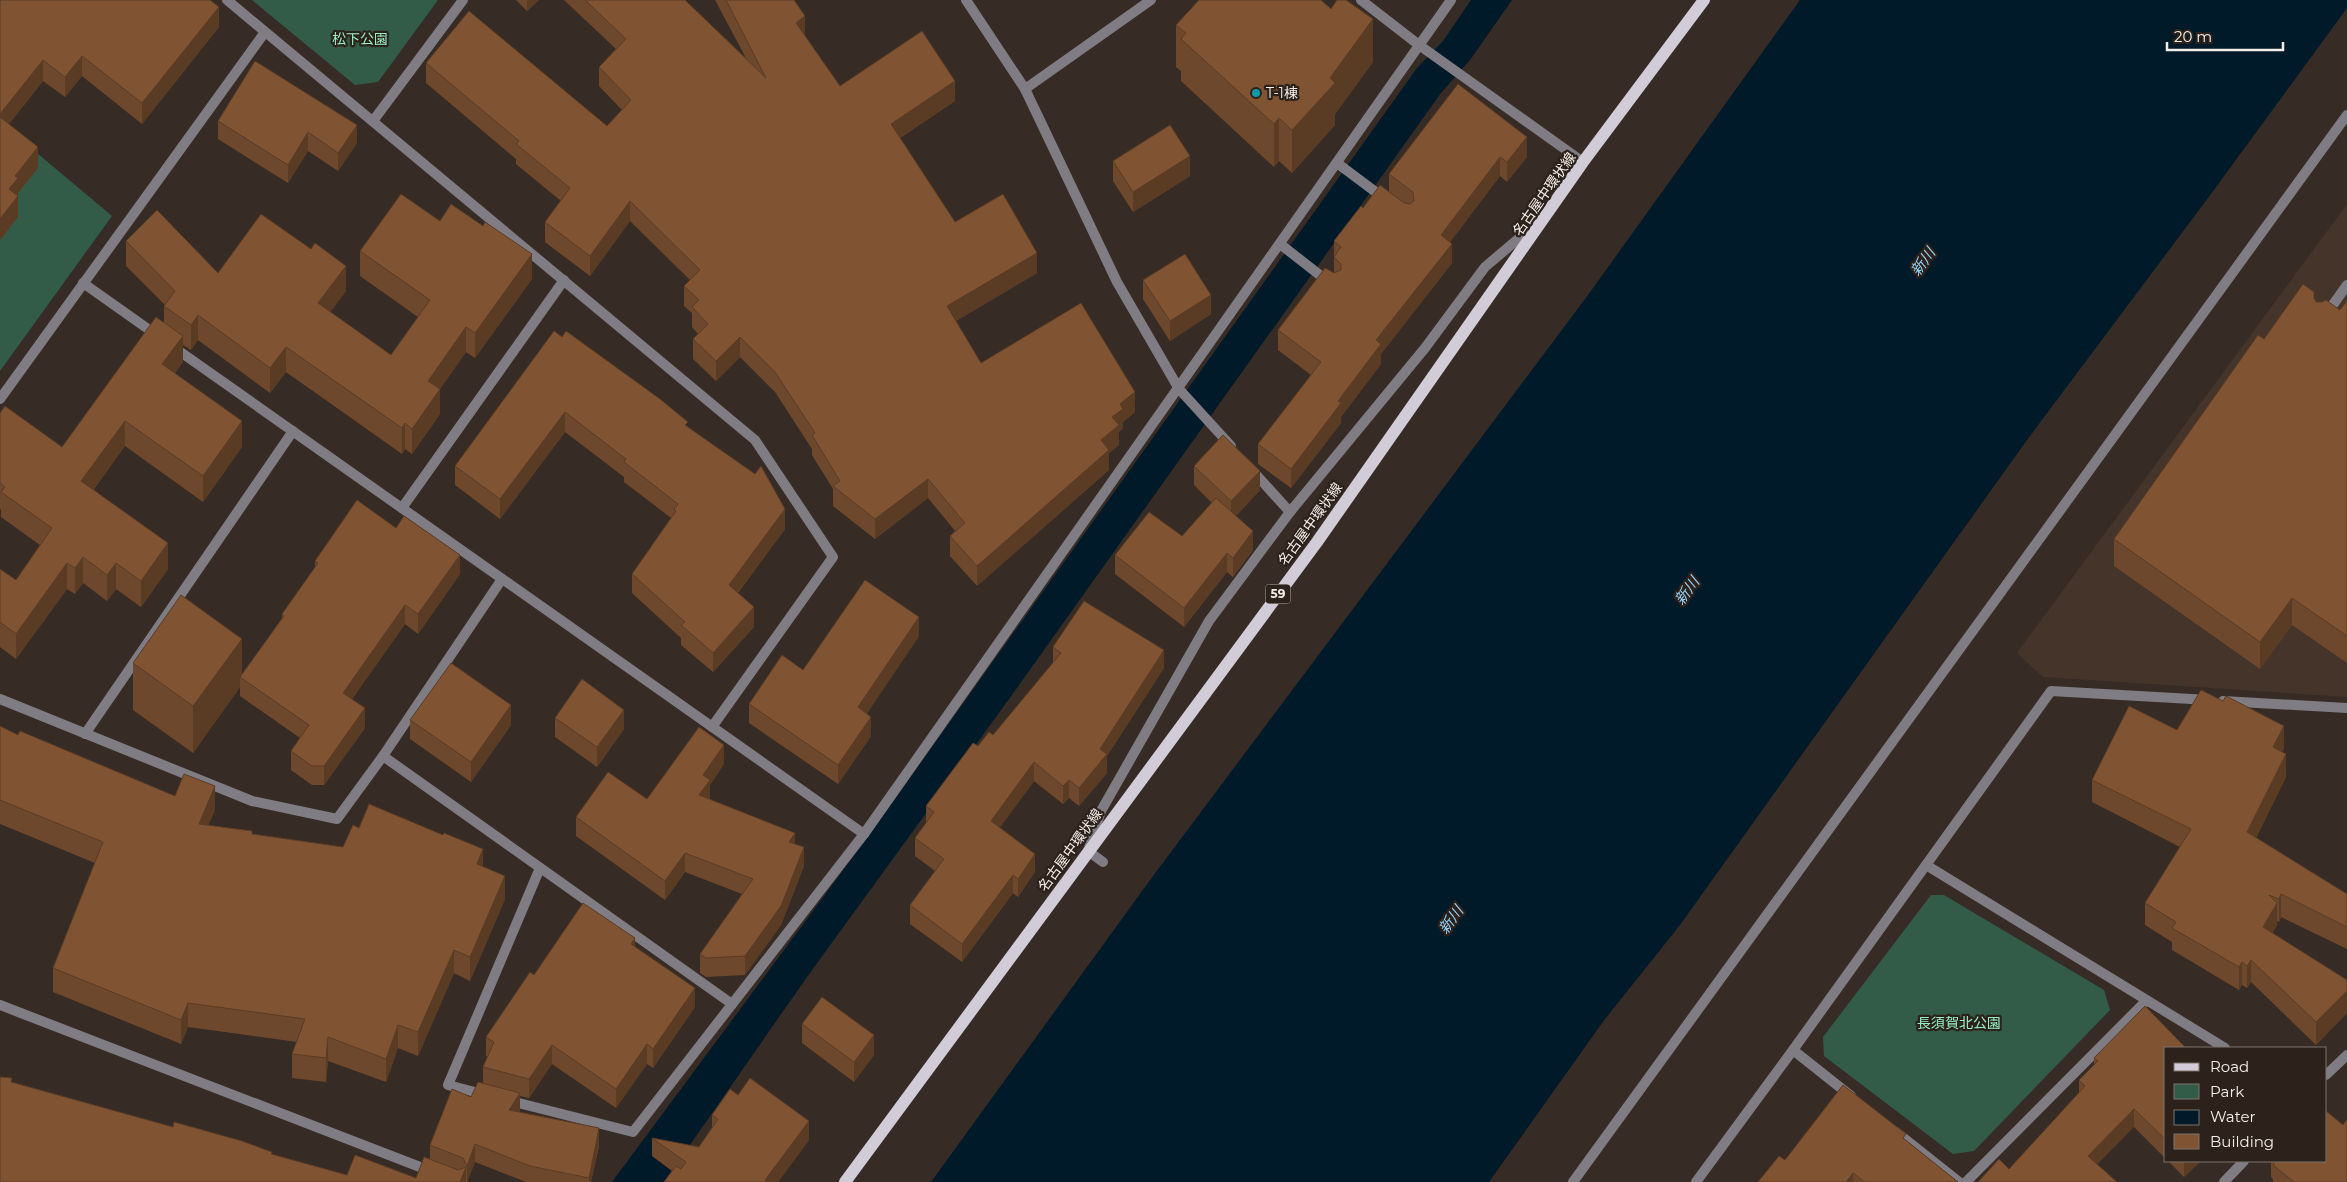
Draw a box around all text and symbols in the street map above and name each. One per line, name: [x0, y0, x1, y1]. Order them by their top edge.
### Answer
scale bar: [2167, 20, 2283, 52]
text: 20 m: [2174, 27, 2212, 46]
park label: 松下公園: [332, 30, 388, 48]
place label: T-1棟: [1266, 84, 1298, 102]
marker: T-1棟: [1250, 87, 1262, 99]
street label: 名古屋中環状線: [1509, 149, 1579, 239]
water label: 新川: [1906, 242, 1940, 279]
street label: 名古屋中環状線: [1274, 479, 1346, 569]
water label: 新川: [1670, 571, 1704, 608]
road number: 59: [1266, 584, 1290, 604]
street label: 名古屋中環状線: [1034, 805, 1106, 895]
water label: 新川: [1434, 900, 1468, 937]
park label: 長須賀北公園: [1917, 1014, 2001, 1032]
legend: [2164, 1047, 2327, 1162]
text: Road: [2210, 1057, 2249, 1076]
text: Park: [2210, 1082, 2244, 1101]
text: Water: [2210, 1107, 2256, 1126]
text: Building: [2210, 1132, 2274, 1151]

